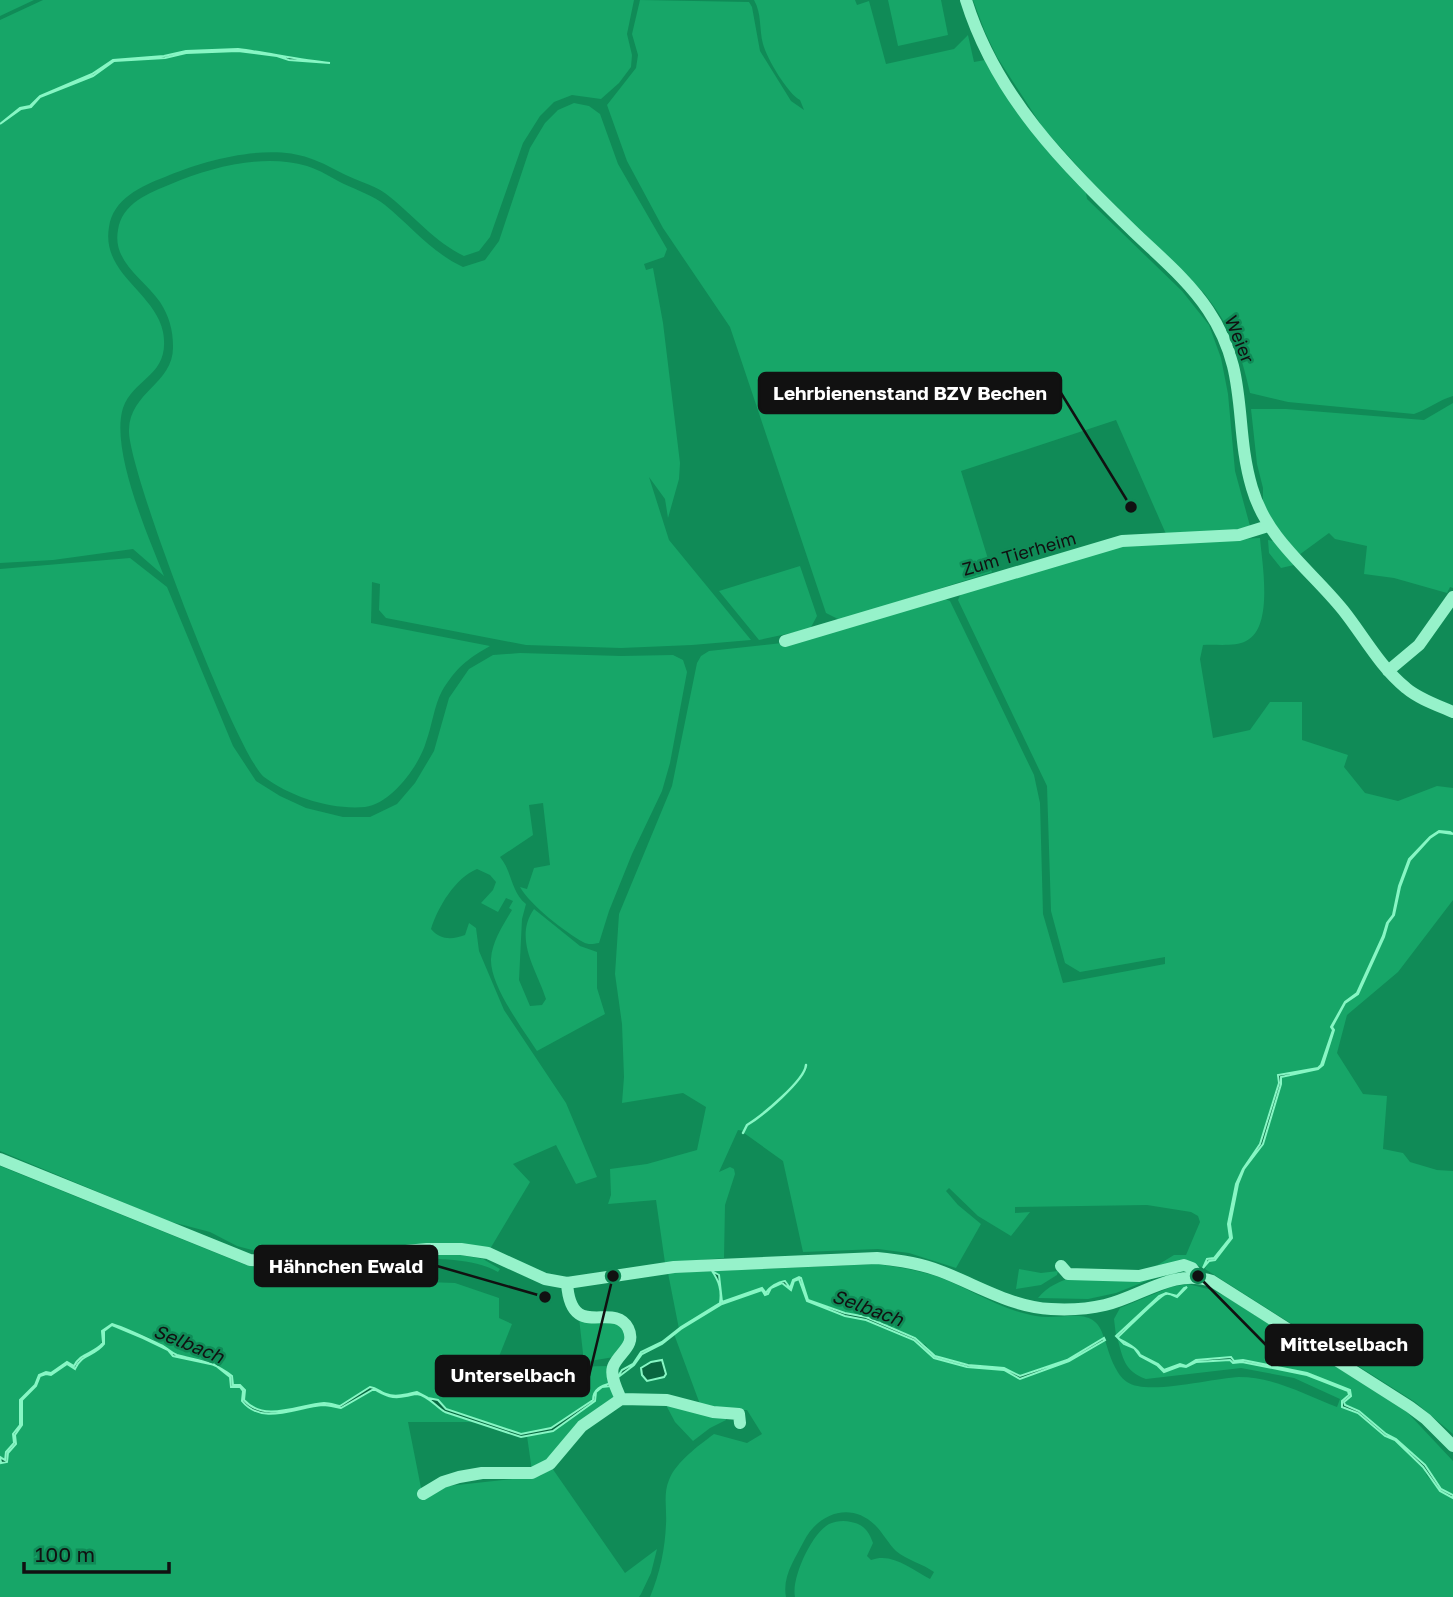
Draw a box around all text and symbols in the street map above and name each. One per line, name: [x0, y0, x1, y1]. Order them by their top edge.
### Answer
street label: Weier: [1221, 312, 1259, 366]
callout: Lehrbienenstand BZV Bechen: [759, 373, 1061, 413]
text: Lehrbienenstand BZV Bechen: [773, 381, 1047, 404]
street label: Zum Tierheim: [960, 526, 1078, 580]
callout: Hähnchen Ewald: [255, 1246, 437, 1286]
text: Hähnchen Ewald: [269, 1254, 423, 1277]
water label: Selbach: [829, 1284, 908, 1331]
water label: Selbach: [151, 1319, 229, 1368]
callout: Mittelselbach: [1266, 1325, 1422, 1365]
text: Mittelselbach: [1280, 1332, 1408, 1355]
callout: Unterselbach: [436, 1356, 589, 1396]
text: Unterselbach: [451, 1363, 575, 1386]
scale bar: [24, 1530, 170, 1574]
text: 100 m: [35, 1541, 95, 1567]

